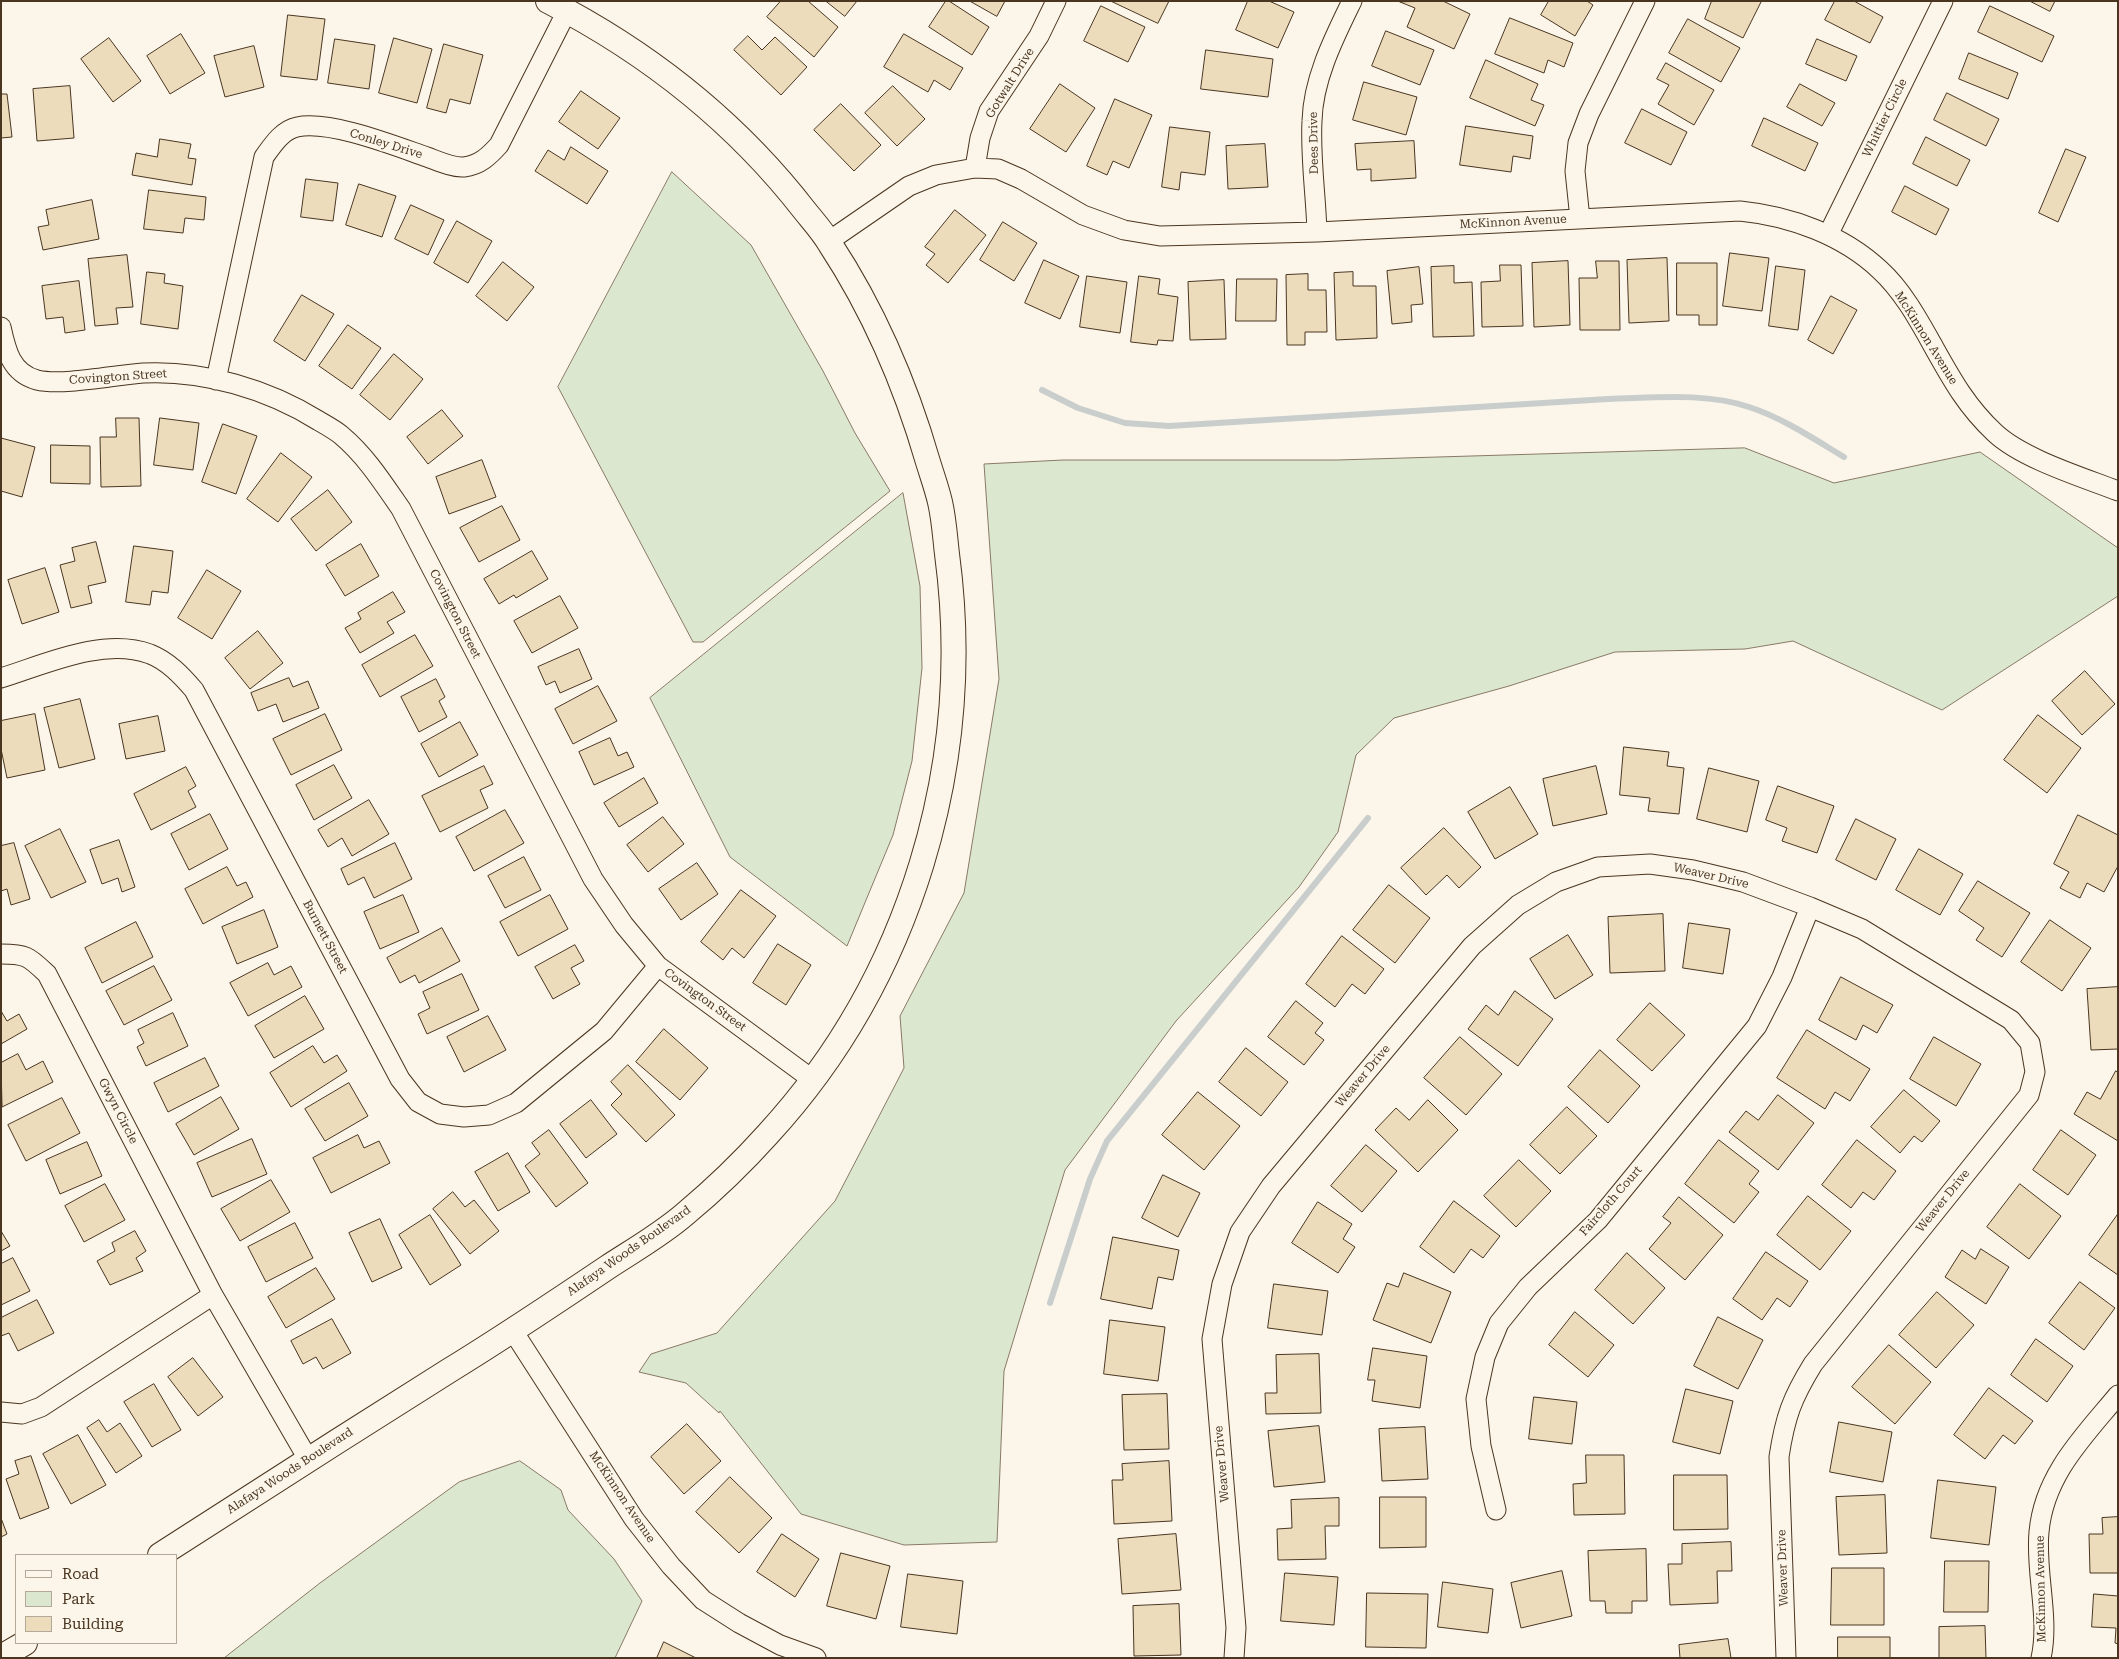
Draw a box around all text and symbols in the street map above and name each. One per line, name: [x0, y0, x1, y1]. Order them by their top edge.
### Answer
street label: Gotwalt Drive: [983, 45, 1037, 121]
street label: Whittier Circle: [1860, 76, 1910, 160]
street label: Dees Drive: [1306, 112, 1322, 174]
street label: Conley Drive: [348, 126, 424, 162]
street label: McKinnon Avenue: [1459, 212, 1567, 232]
street label: McKinnon Avenue: [1891, 289, 1961, 387]
street label: Covington Street: [69, 366, 167, 388]
street label: Covington Street: [426, 567, 484, 661]
street label: Weaver Drive: [1672, 860, 1750, 892]
street label: Burnett Street: [300, 898, 350, 976]
street label: Covington Street: [661, 965, 749, 1035]
street label: Weaver Drive: [1333, 1042, 1393, 1110]
street label: Gwyn Circle: [95, 1076, 141, 1146]
street label: Faircloth Court: [1577, 1163, 1645, 1239]
street label: Weaver Drive: [1913, 1167, 1973, 1235]
street label: Alafaya Woods Boulevard: [564, 1203, 694, 1299]
street label: Alafaya Woods Boulevard: [224, 1425, 356, 1517]
street label: Weaver Drive: [1211, 1425, 1233, 1503]
street label: McKinnon Avenue: [586, 1449, 658, 1545]
street label: Weaver Drive: [1774, 1529, 1792, 1607]
street label: McKinnon Avenue: [2033, 1535, 2049, 1643]
legend: [15, 1554, 178, 1644]
text: Road: [62, 1565, 99, 1583]
text: Park: [62, 1590, 95, 1608]
text: Building: [62, 1615, 123, 1633]

